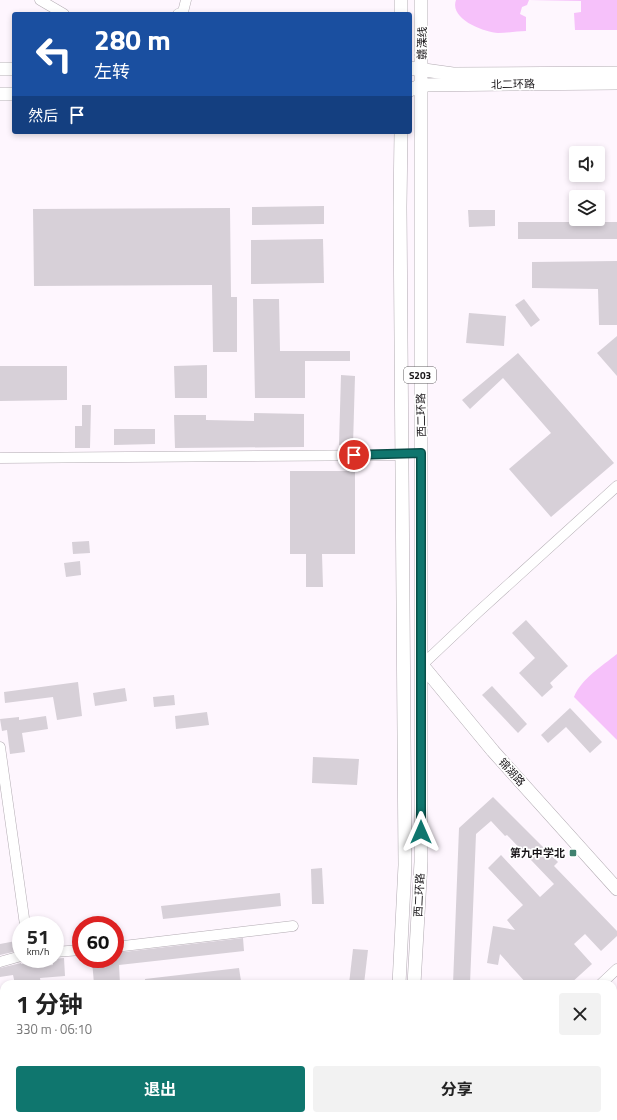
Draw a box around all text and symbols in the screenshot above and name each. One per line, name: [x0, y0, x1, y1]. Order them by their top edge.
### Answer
text: 280 m: [94, 18, 171, 61]
street label: 赣溧线: [414, 27, 430, 60]
icon: left: [28, 28, 80, 80]
text: 左转: [94, 58, 130, 85]
street label: 北二环路: [491, 76, 535, 92]
text: 然后: [28, 104, 58, 127]
icon: arrive: [66, 104, 88, 126]
map controls: [569, 146, 605, 226]
button: sound: [569, 146, 605, 182]
button: layers: [569, 190, 605, 226]
road number: S203: [404, 367, 436, 383]
street label: 西二环路: [413, 393, 429, 437]
pin: [337, 438, 371, 472]
icon: arrive: [343, 444, 365, 466]
street label: 锦湖路: [495, 754, 529, 790]
position arrow: [400, 811, 442, 853]
place label: 第九中学北: [510, 845, 565, 861]
marker: 第九中学北: [568, 848, 578, 858]
street label: 西二环路: [410, 873, 428, 917]
speed limit sign: 60: [72, 916, 124, 968]
text: 51: [27, 921, 49, 952]
text: km/h: [27, 944, 49, 959]
text: 1 分钟: [16, 986, 83, 1022]
button: close: [559, 993, 601, 1035]
text: 330 m · 06:10: [16, 1019, 92, 1039]
button: 退出: [16, 1066, 305, 1112]
button: 分享: [313, 1066, 601, 1112]

